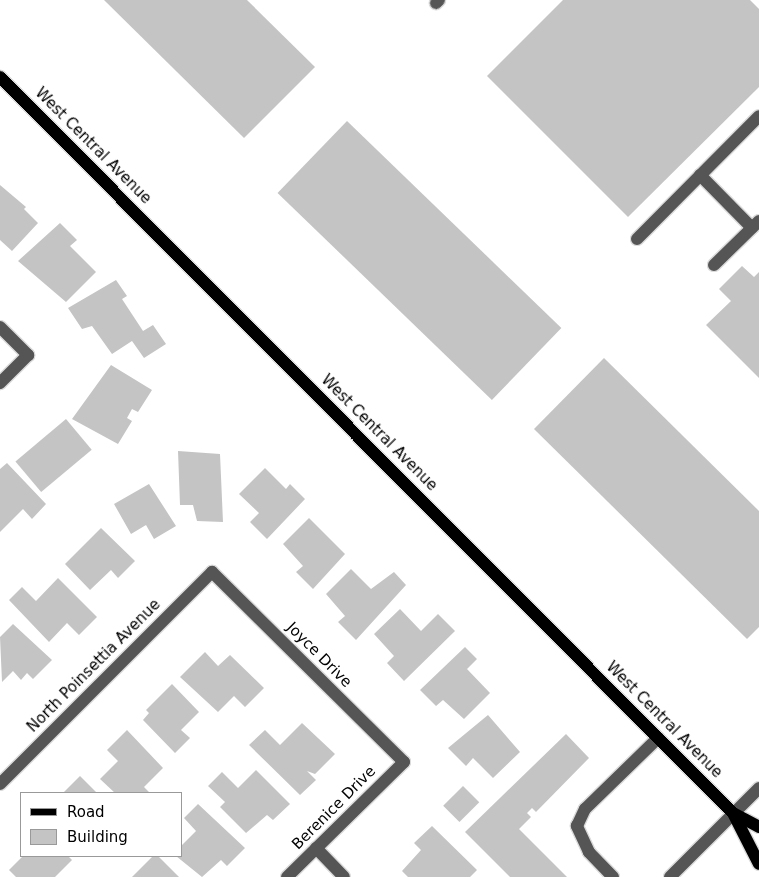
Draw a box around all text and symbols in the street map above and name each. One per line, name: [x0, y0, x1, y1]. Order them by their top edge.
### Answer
street label: West Central Avenue: [31, 84, 155, 208]
street label: West Central Avenue: [317, 371, 441, 495]
street label: North Poinsettia Avenue: [24, 596, 164, 736]
street label: Joyce Drive: [283, 619, 355, 691]
street label: West Central Avenue: [602, 658, 726, 782]
street label: Berenice Drive: [289, 763, 379, 853]
legend: [20, 792, 182, 857]
text: Road: [67, 803, 105, 821]
text: Building: [67, 828, 128, 846]

